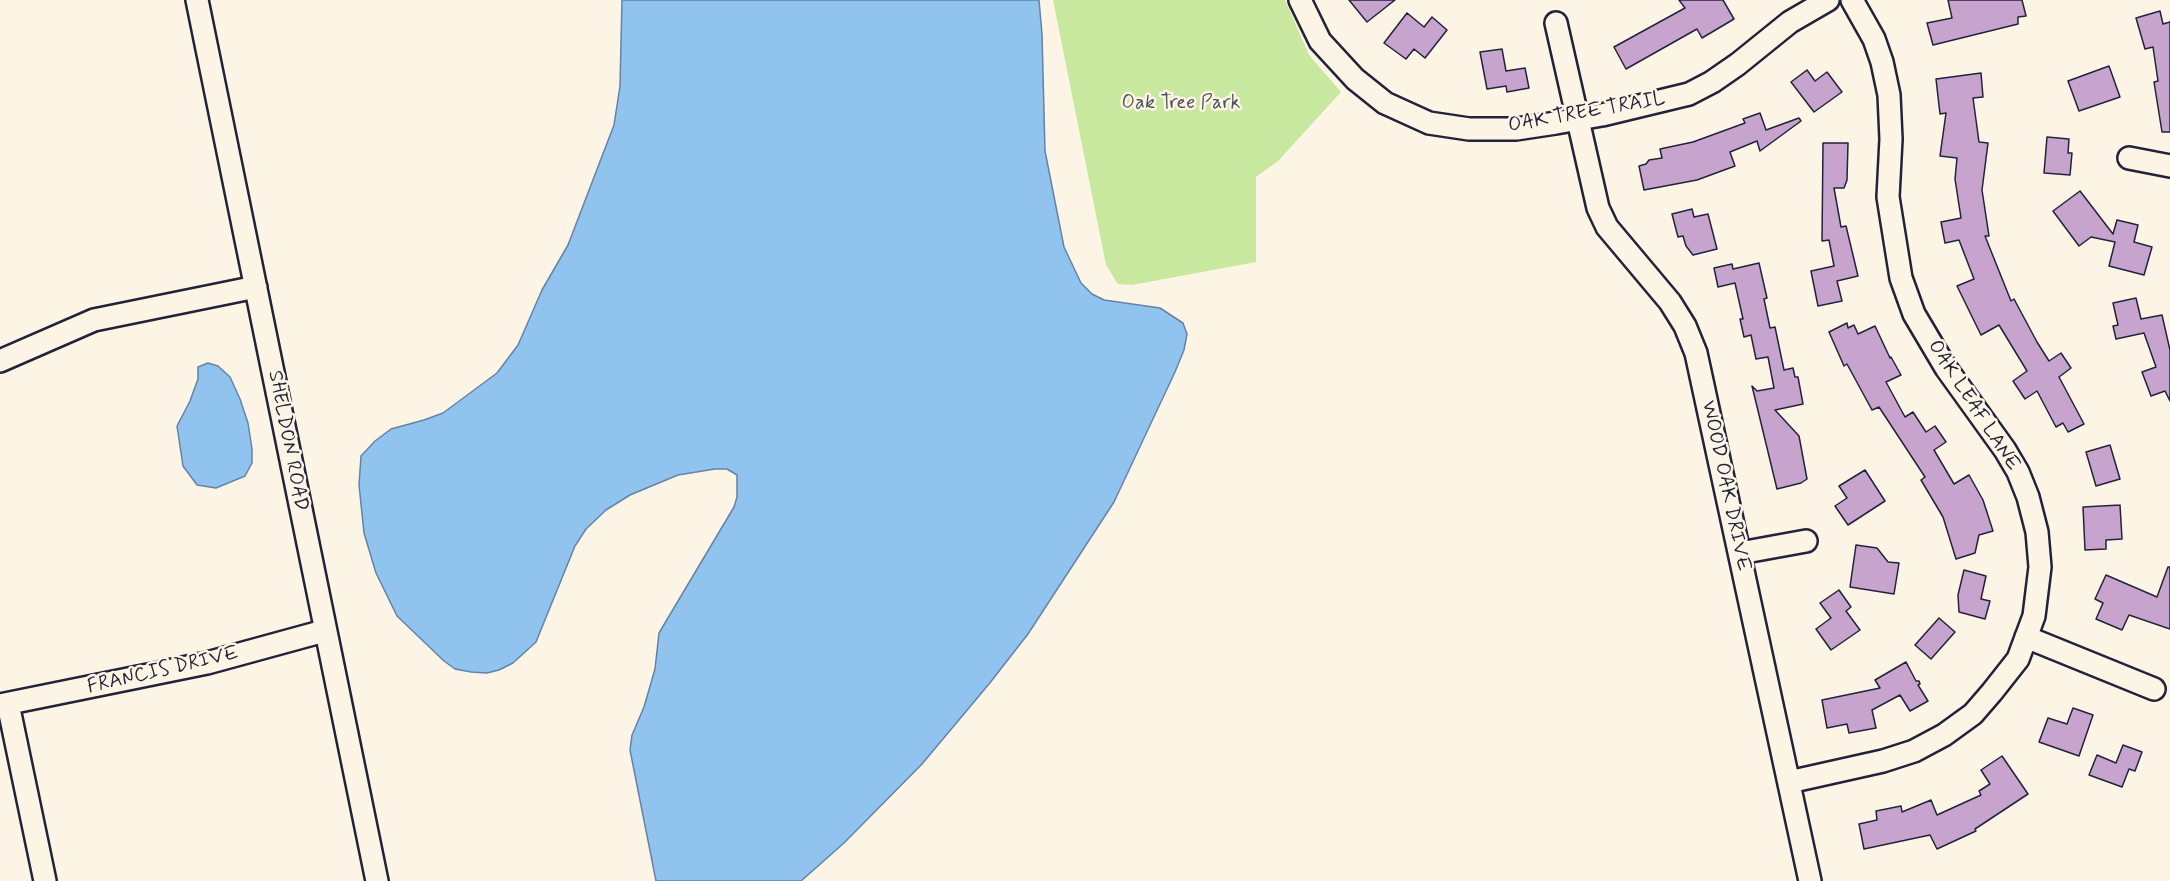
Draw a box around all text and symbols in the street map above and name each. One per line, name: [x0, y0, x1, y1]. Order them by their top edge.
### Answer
street label: OAK TREE TRAIL: [1507, 87, 1667, 139]
park label: Oak Tree Park: [1122, 92, 1240, 116]
street label: OAK LEAF LANE: [1922, 336, 2024, 476]
street label: SHELDON ROAD: [262, 369, 312, 513]
street label: WOOD OAK DRIVE: [1695, 399, 1755, 573]
street label: FRANCIS DRIVE: [85, 642, 241, 700]

